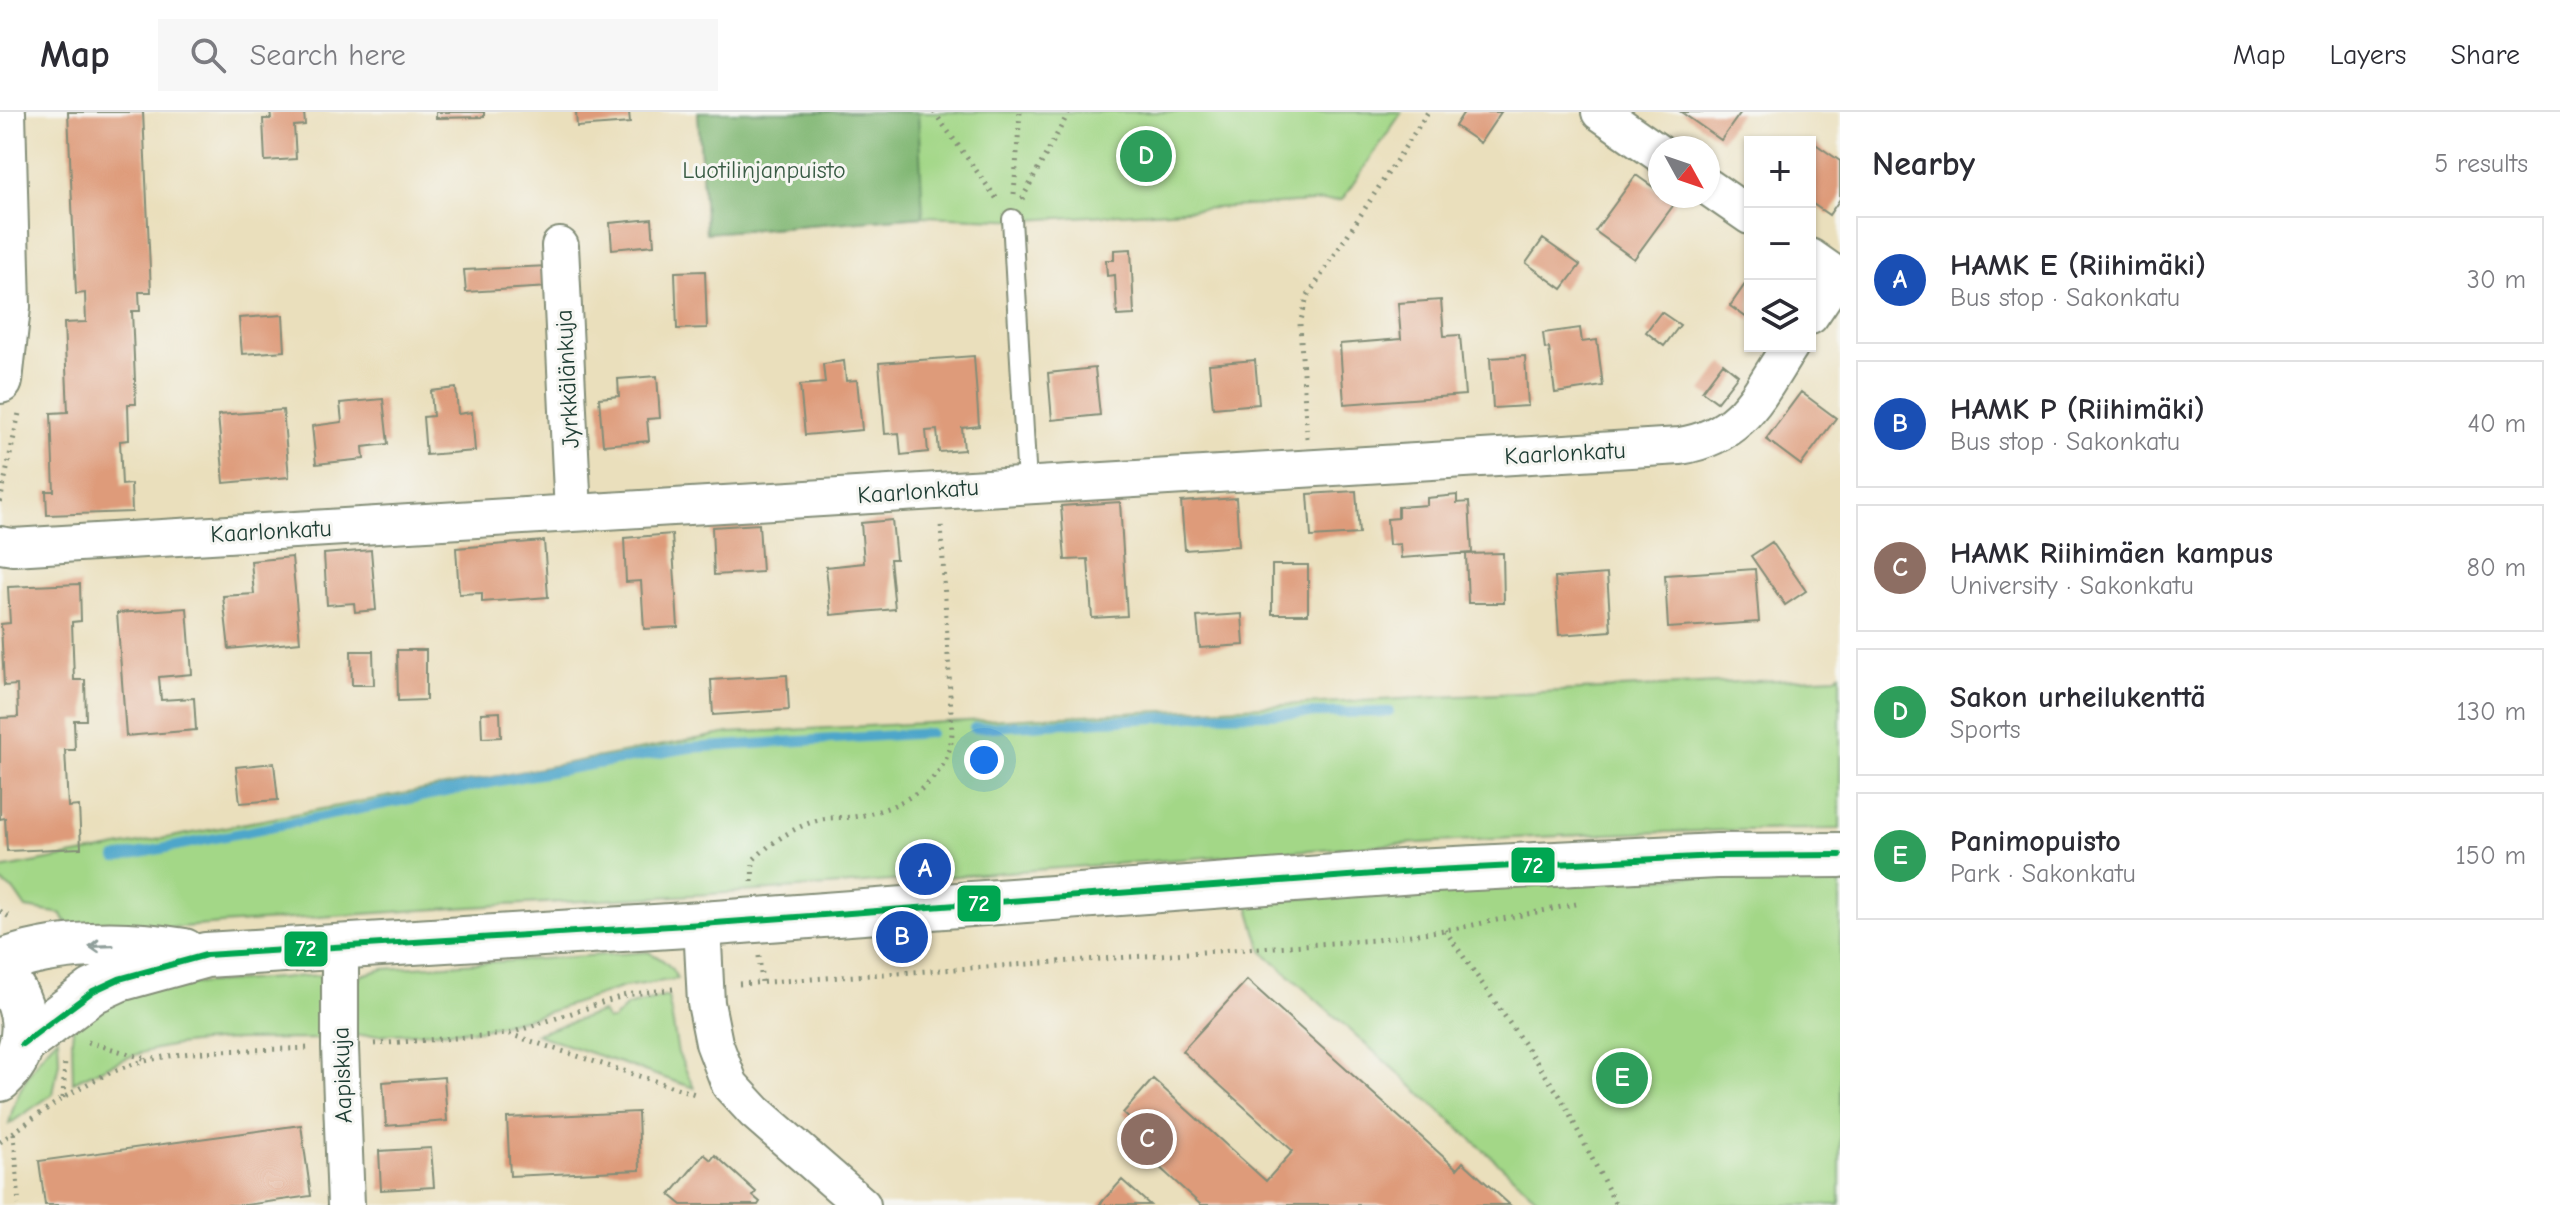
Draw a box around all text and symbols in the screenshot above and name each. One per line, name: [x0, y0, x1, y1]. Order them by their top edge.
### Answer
search box: [158, 19, 718, 91]
text: Map: [40, 33, 110, 77]
icon: search: [186, 33, 230, 77]
text: Search here: [250, 38, 406, 73]
text: Map: [2233, 39, 2286, 71]
text: Layers: [2330, 39, 2406, 71]
text: Share: [2450, 39, 2520, 71]
pin: D: [1120, 126, 1172, 186]
north arrow: [1648, 136, 1720, 208]
map controls: [1744, 136, 1816, 352]
button: +: [1744, 136, 1816, 208]
text: Nearby: [1872, 144, 1975, 184]
text: 5 results: [2434, 149, 2528, 179]
park label: Luotilinjanpuisto: [682, 156, 846, 184]
button: −: [1744, 208, 1816, 280]
text: HAMK E (Riihimäki): [1950, 248, 2206, 283]
text: A: [1893, 265, 1907, 295]
text: 30 m: [2467, 265, 2526, 295]
button: layers: [1744, 280, 1816, 352]
text: Bus stop · Sakonkatu: [1950, 283, 2180, 313]
street label: Jyrkkälänkuja: [549, 309, 585, 449]
text: HAMK P (Riihimäki): [1950, 392, 2205, 427]
text: B: [1892, 409, 1908, 439]
text: 40 m: [2467, 409, 2526, 439]
text: Bus stop · Sakonkatu: [1950, 427, 2180, 457]
street label: Kaarlonkatu: [1504, 436, 1626, 470]
street label: Kaarlonkatu: [856, 473, 980, 509]
street label: Kaarlonkatu: [210, 514, 332, 548]
text: HAMK Riihimäen kampus: [1950, 536, 2273, 571]
text: C: [1892, 553, 1908, 583]
text: 80 m: [2467, 553, 2526, 583]
text: University · Sakonkatu: [1950, 571, 2194, 601]
text: Sakon urheilukenttä: [1950, 680, 2206, 715]
text: D: [1892, 697, 1908, 727]
text: 130 m: [2457, 697, 2526, 727]
text: Sports: [1950, 715, 2021, 745]
your location: [964, 740, 1004, 780]
text: Panimopuisto: [1950, 824, 2121, 859]
pin: A: [899, 839, 951, 899]
text: E: [1892, 841, 1908, 871]
text: 150 m: [2456, 841, 2526, 871]
line badge: 72: [1510, 846, 1556, 884]
text: 72: [1523, 853, 1543, 879]
text: Park · Sakonkatu: [1950, 859, 2136, 889]
line badge: 72: [956, 884, 1002, 923]
text: 72: [969, 891, 989, 917]
pin: B: [876, 907, 928, 967]
line badge: 72: [283, 930, 329, 968]
text: 72: [296, 936, 316, 962]
one-way arrow: [88, 939, 115, 954]
street label: Aapiskuja: [326, 1026, 358, 1124]
pin: E: [1596, 1048, 1648, 1108]
pin: C: [1121, 1109, 1173, 1169]

